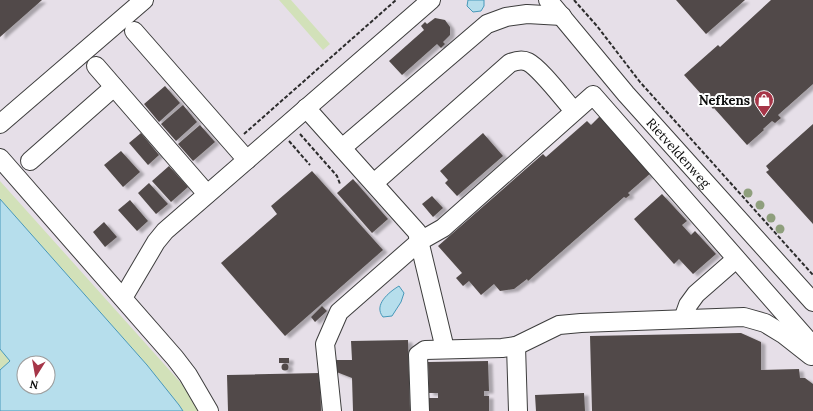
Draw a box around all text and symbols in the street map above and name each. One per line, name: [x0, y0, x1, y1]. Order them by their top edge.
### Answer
shop icon: Nefkens: [753, 89, 775, 117]
place label: Nefkens: [699, 92, 750, 109]
street label: Rietveldenweg: [643, 115, 715, 192]
north arrow: [16, 355, 56, 395]
text: N: [28, 377, 40, 393]

